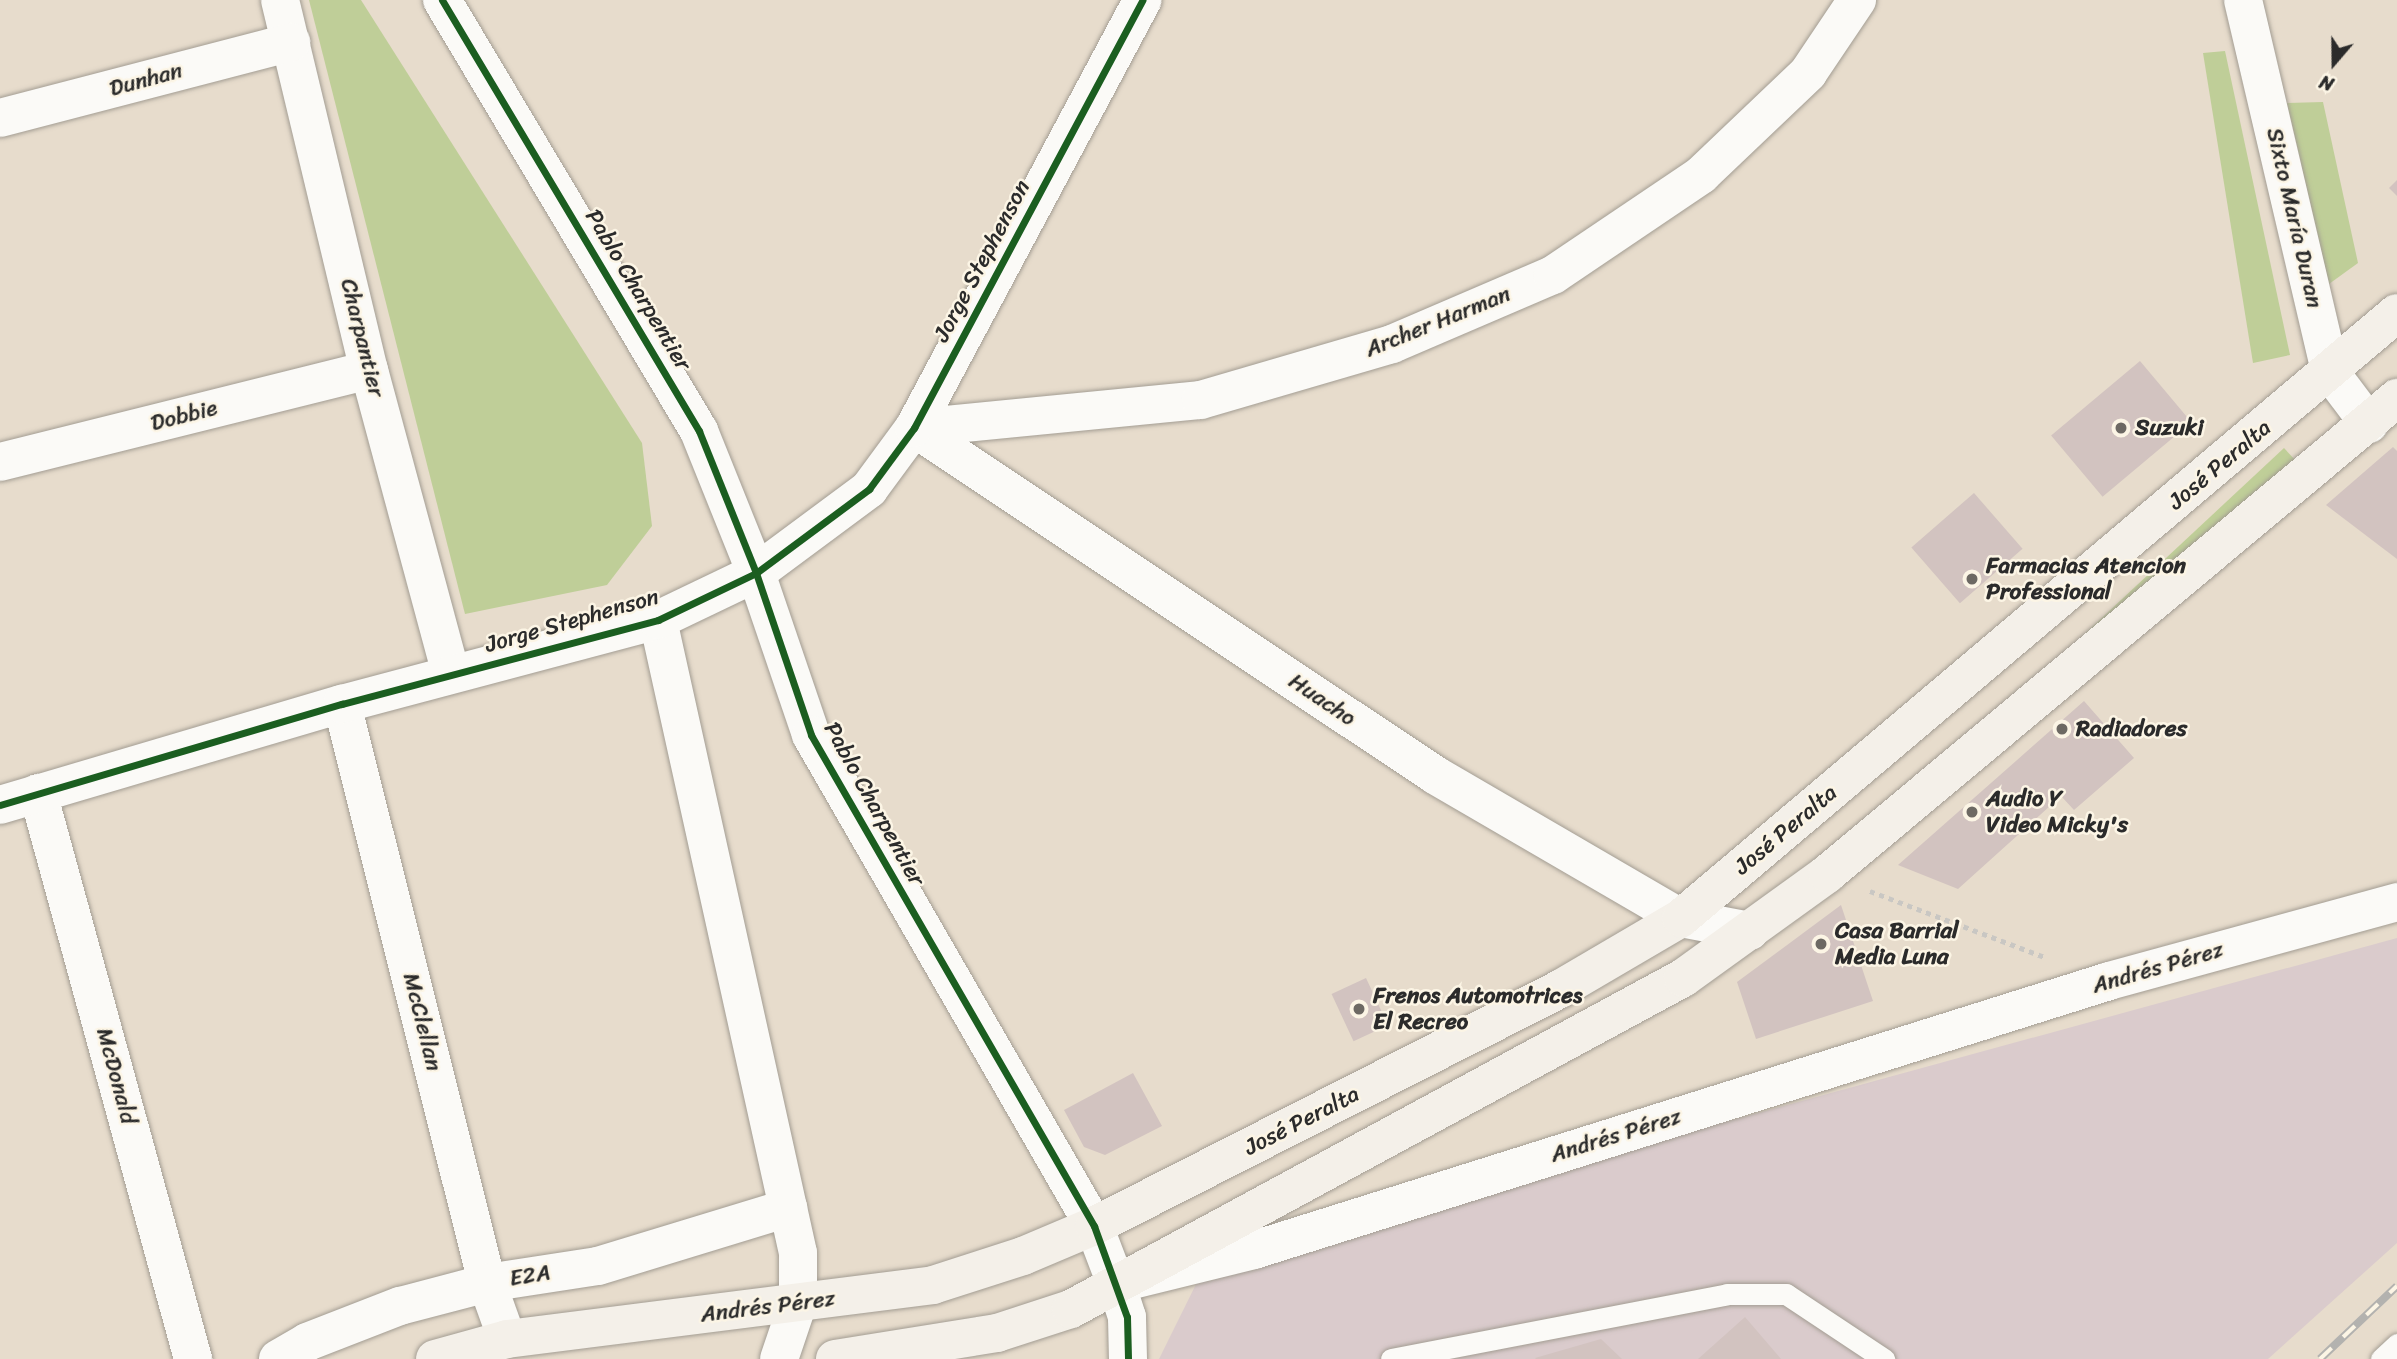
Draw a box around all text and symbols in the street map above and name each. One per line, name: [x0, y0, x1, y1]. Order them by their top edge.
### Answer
north arrow: [2299, 28, 2369, 98]
street label: Dunhan: [106, 57, 186, 103]
text: N: [2315, 65, 2338, 101]
street label: Sixto María Duran: [2260, 126, 2328, 310]
street label: Jorge Stephenson: [927, 175, 1037, 347]
street label: Pablo Charpentier: [579, 204, 697, 376]
street label: Charpantier: [334, 276, 390, 400]
street label: Archer Harman: [1361, 280, 1515, 364]
street label: Dobbie: [148, 394, 220, 438]
place label: Suzuki: [2135, 414, 2204, 442]
street label: José Peralta: [2163, 414, 2277, 516]
marker: Suzuki: [2113, 420, 2129, 436]
place label: Farmacias Atencion Professional: [1986, 552, 2186, 606]
marker: Farmacias Atencion Professional: [1964, 571, 1980, 587]
street label: Jorge Stephenson: [481, 583, 663, 659]
street label: Huacho: [1283, 668, 1361, 732]
place label: Radiadores: [2076, 715, 2187, 743]
street label: Pablo Charpentier: [817, 717, 931, 891]
marker: Radiadores: [2054, 721, 2070, 737]
street label: José Peralta: [1729, 779, 1843, 881]
place label: Audio Y Video Micky's: [1986, 785, 2127, 839]
marker: Audio Y Video Micky's: [1964, 804, 1980, 820]
place label: Casa Barrial Media Luna: [1835, 917, 1958, 971]
marker: Casa Barrial Media Luna: [1813, 936, 1829, 952]
street label: Andrés Pérez: [2089, 936, 2227, 1000]
street label: McClellan: [397, 970, 447, 1074]
place label: Frenos Automotrices El Recreo: [1373, 982, 1582, 1036]
marker: Frenos Automotrices El Recreo: [1351, 1001, 1367, 1017]
street label: McDonald: [90, 1025, 142, 1127]
street label: José Peralta: [1240, 1080, 1364, 1162]
street label: Andrés Pérez: [1547, 1103, 1685, 1169]
street label: E2A: [508, 1259, 552, 1293]
street label: Andrés Pérez: [699, 1285, 837, 1329]

